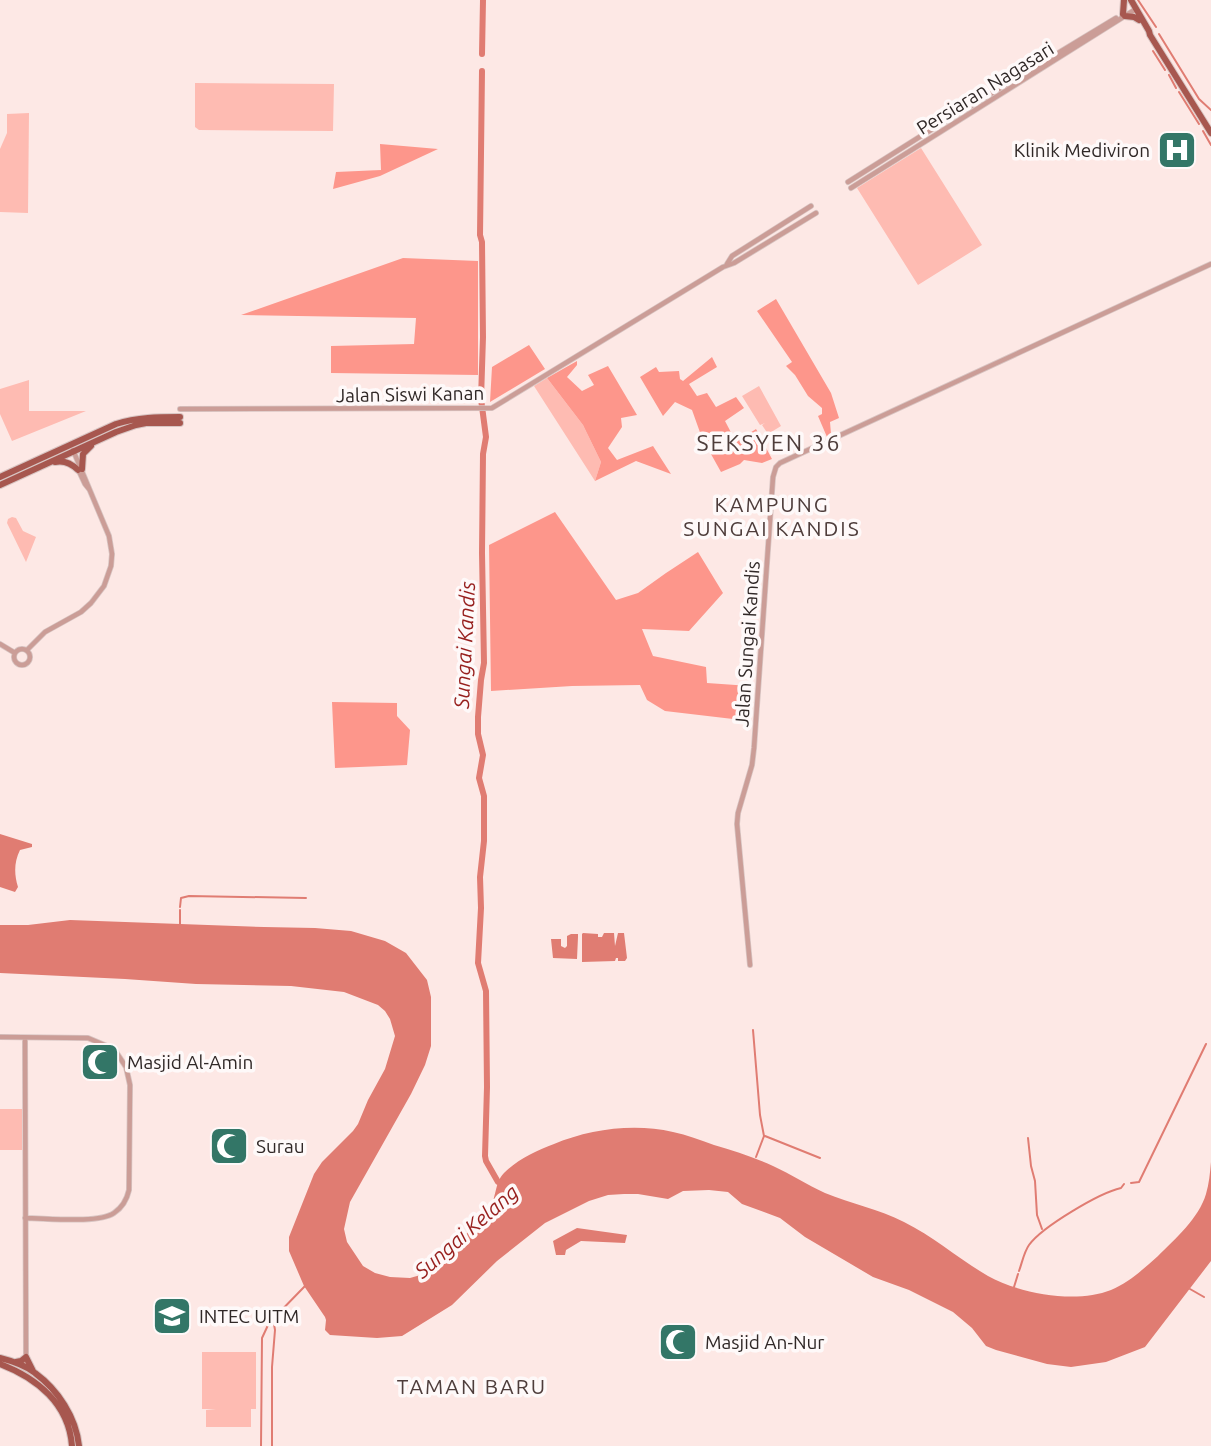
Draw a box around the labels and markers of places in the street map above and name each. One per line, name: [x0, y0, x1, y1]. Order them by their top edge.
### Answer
hospital icon: Klinik Mediviron: [1156, 129, 1198, 171]
place label: Klinik Mediviron: [1014, 139, 1150, 161]
mosque icon: Masjid Al-Amin: [79, 1041, 121, 1083]
place label: Masjid Al-Amin: [127, 1051, 253, 1073]
mosque icon: Surau: [208, 1125, 250, 1167]
place label: Surau: [256, 1135, 305, 1157]
school or university icon: INTEC UITM: [151, 1295, 193, 1337]
place label: INTEC UITM: [199, 1305, 299, 1327]
mosque icon: Masjid An-Nur: [657, 1321, 699, 1363]
place label: Masjid An-Nur: [705, 1331, 825, 1353]

